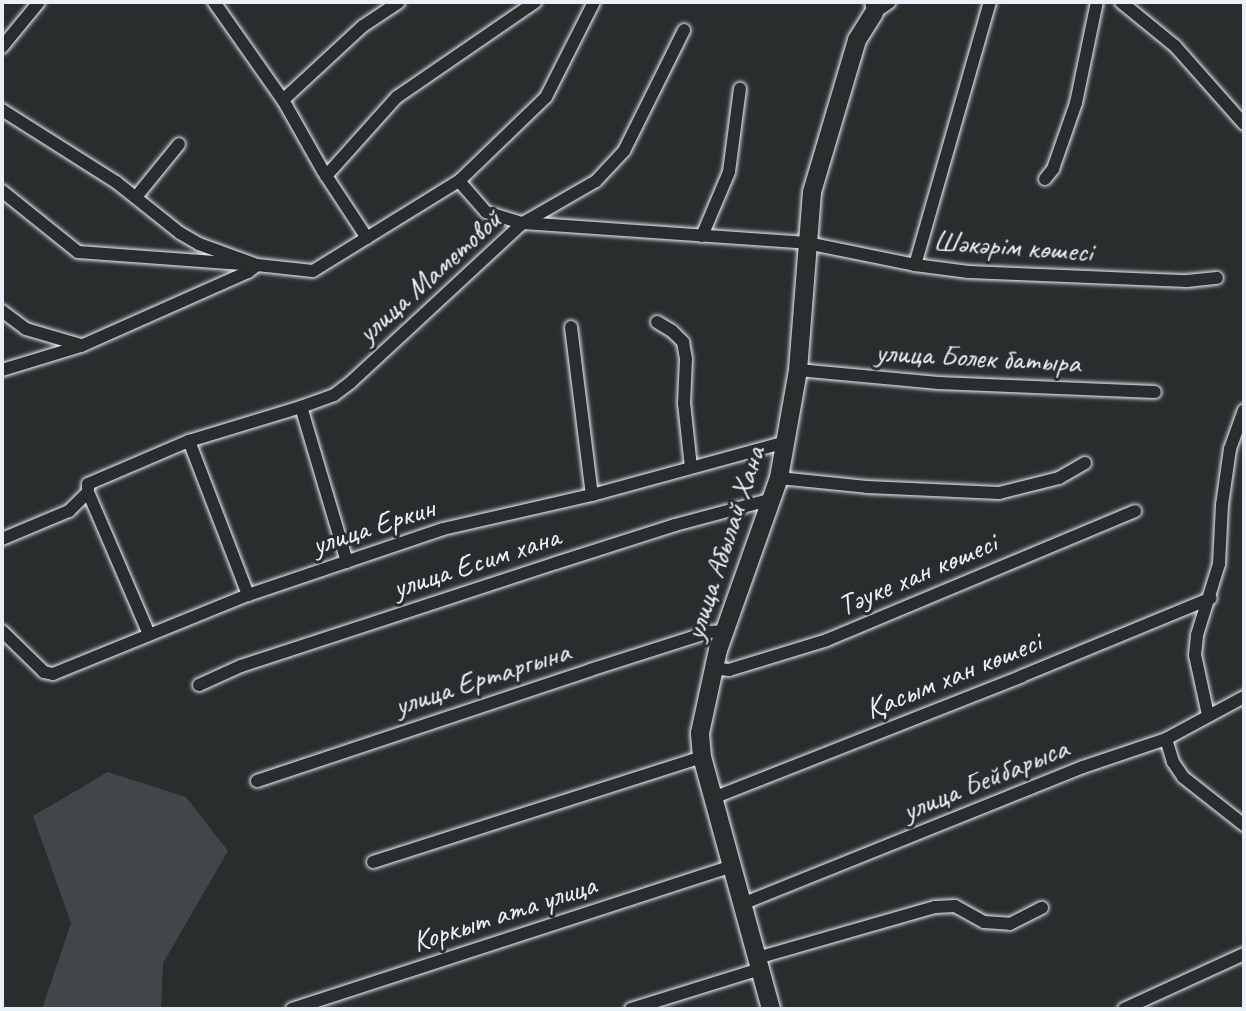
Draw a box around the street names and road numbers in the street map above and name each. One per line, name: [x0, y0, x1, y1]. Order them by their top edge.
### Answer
street label: улица Маметовой: [348, 200, 510, 352]
street label: Шәкәрім көшесі: [932, 222, 1094, 270]
street label: улица Болек батыра: [872, 334, 1084, 380]
street label: улица Абылай Хана: [676, 442, 772, 644]
street label: улица Еркин: [307, 489, 439, 563]
street label: улица Есим хана: [387, 518, 565, 606]
street label: Тәуке хан көшесі: [832, 524, 1002, 624]
street label: Қасым хан көшесі: [860, 624, 1046, 726]
street label: улица Ертаргына: [388, 632, 576, 724]
street label: улица Бейбарыса: [897, 729, 1073, 829]
street label: Коркыт ата улица: [408, 867, 600, 959]

